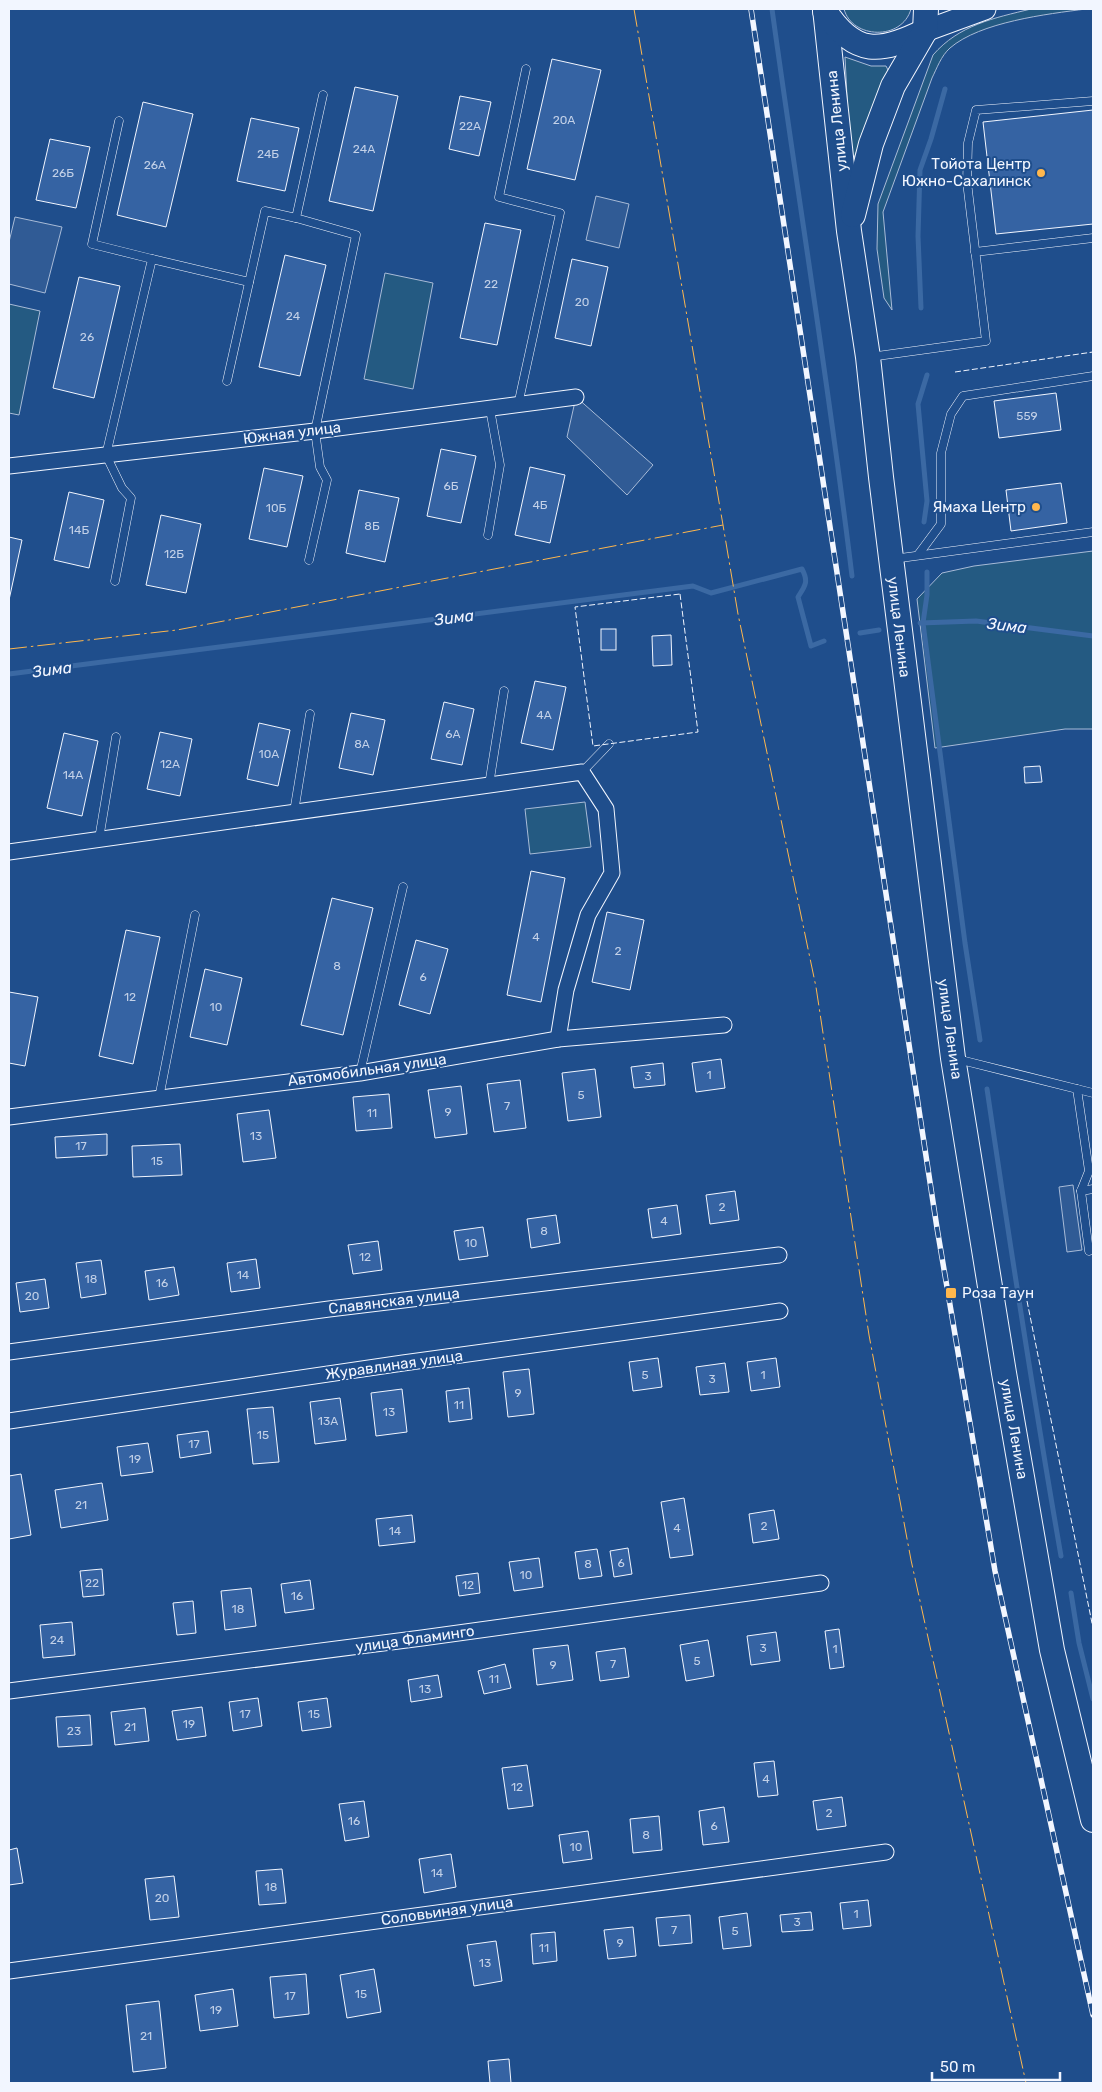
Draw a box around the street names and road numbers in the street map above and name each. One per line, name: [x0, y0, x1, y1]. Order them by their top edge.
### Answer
street label: улица Ленина: [823, 70, 851, 172]
street label: Южная улица: [242, 418, 342, 448]
street label: улица Ленина: [884, 576, 914, 678]
street label: улица Ленина: [934, 977, 966, 1081]
street label: Автомобильная улица: [286, 1050, 448, 1090]
street label: Славянская улица: [327, 1284, 461, 1318]
street label: Журавлиная улица: [324, 1346, 464, 1384]
street label: улица Ленина: [996, 1377, 1032, 1481]
street label: улица Фламинго: [354, 1622, 476, 1656]
street label: Соловьиная улица: [380, 1893, 514, 1929]

